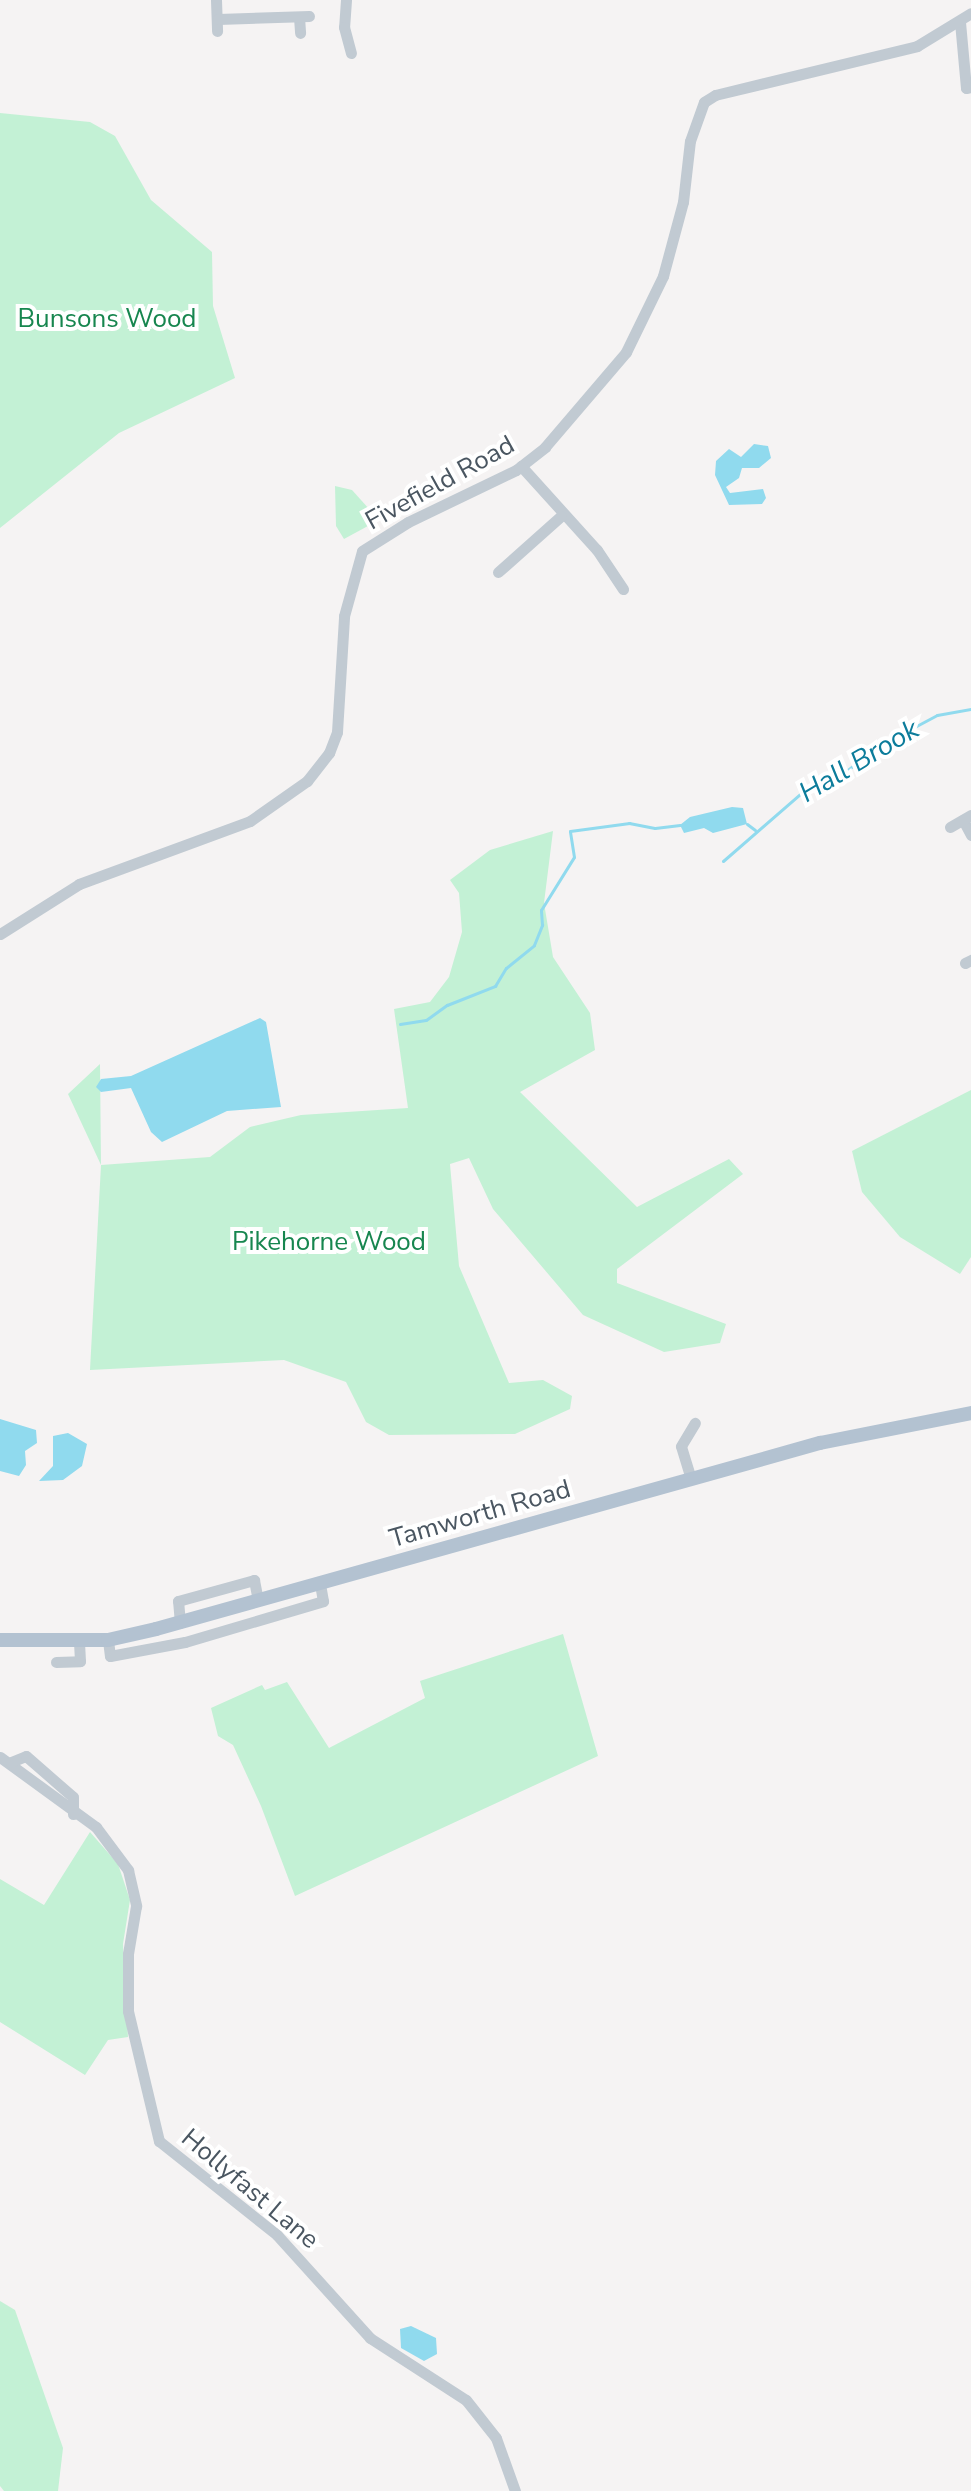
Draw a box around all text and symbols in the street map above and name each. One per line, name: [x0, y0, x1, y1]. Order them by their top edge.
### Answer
park label: Bunsons Wood: [17, 303, 197, 335]
street label: Fivefield Road: [360, 429, 520, 537]
water label: Hall Brook: [793, 712, 925, 810]
park label: Pikehorne Wood: [232, 1226, 426, 1258]
street label: Tamworth Road: [386, 1473, 574, 1555]
street label: Hollyfast Lane: [175, 2122, 325, 2256]

